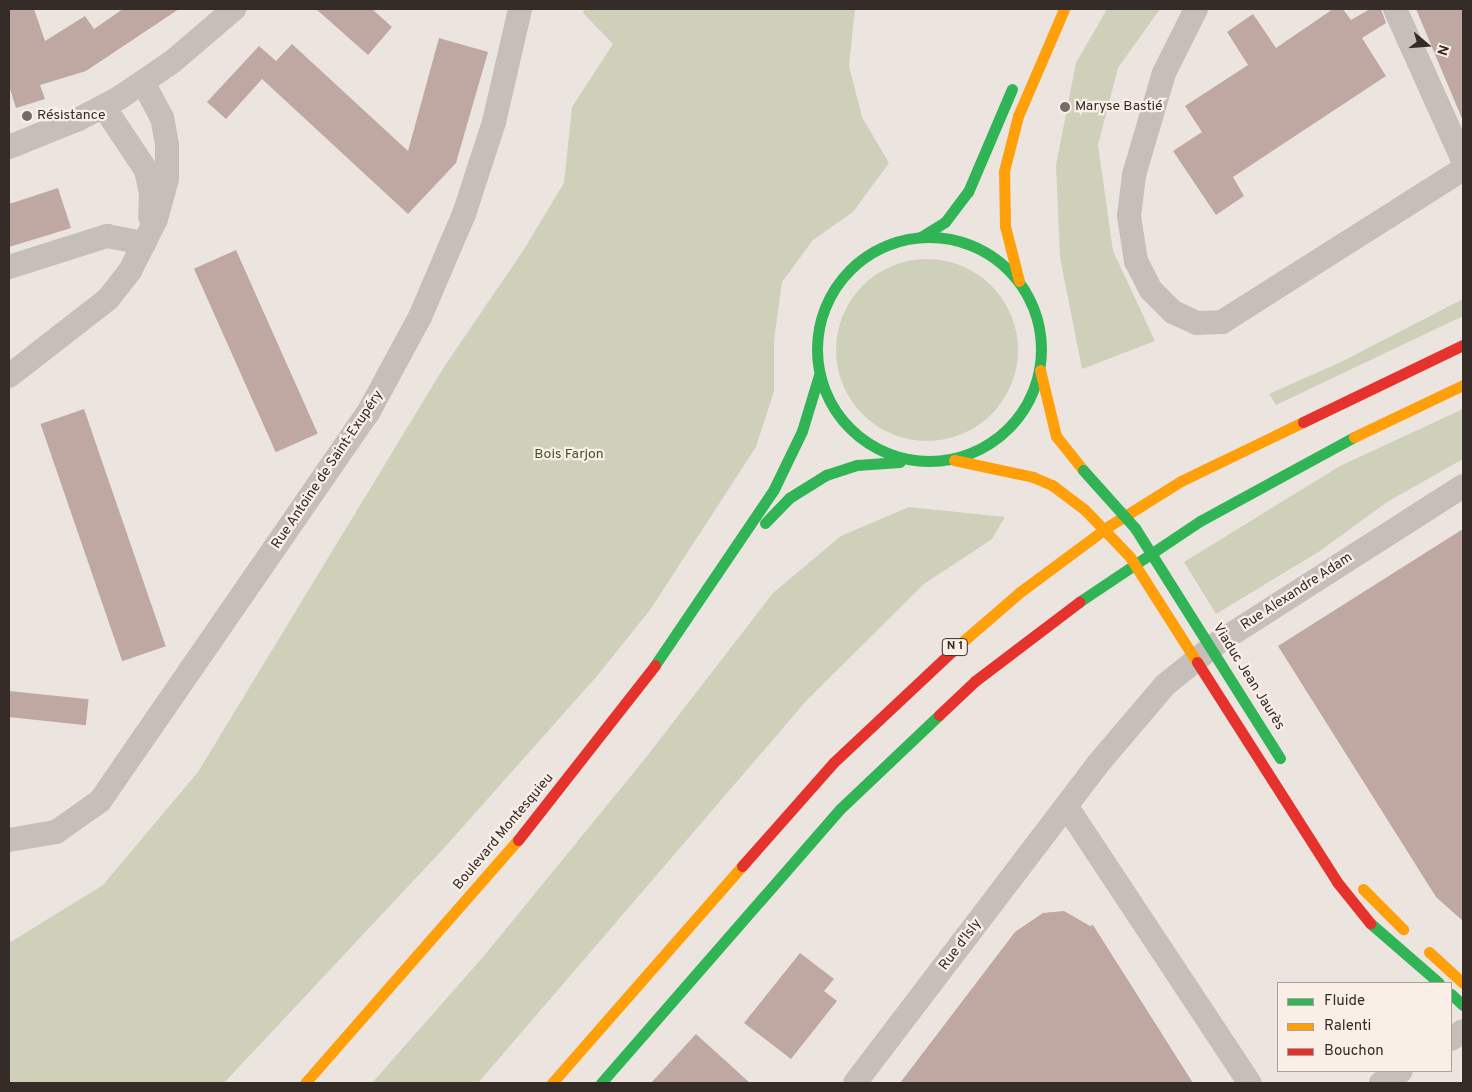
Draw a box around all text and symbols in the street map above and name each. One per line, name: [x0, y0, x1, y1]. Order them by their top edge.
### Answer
north arrow: [1402, 20, 1452, 70]
text: N: [1432, 42, 1451, 57]
place label: Maryse Bastié: [1075, 99, 1163, 115]
marker: Maryse Bastié: [1059, 101, 1071, 113]
place label: Résistance: [37, 108, 105, 124]
marker: Résistance: [21, 110, 33, 122]
street label: Rue Antoine de Saint-Exupéry: [268, 387, 388, 553]
park label: Bois Farjon: [534, 447, 604, 463]
street label: Rue Alexandre Adam: [1238, 549, 1356, 635]
street label: Viaduc Jean Jaurès: [1208, 621, 1288, 733]
road number: N 1: [941, 638, 969, 656]
street label: Boulevard Montesquieu: [450, 770, 558, 894]
street label: Rue d'Isly: [936, 916, 986, 974]
legend: [1277, 982, 1452, 1072]
text: Fluide: [1324, 992, 1365, 1011]
text: Ralenti: [1324, 1017, 1371, 1036]
text: Bouchon: [1324, 1042, 1384, 1061]

